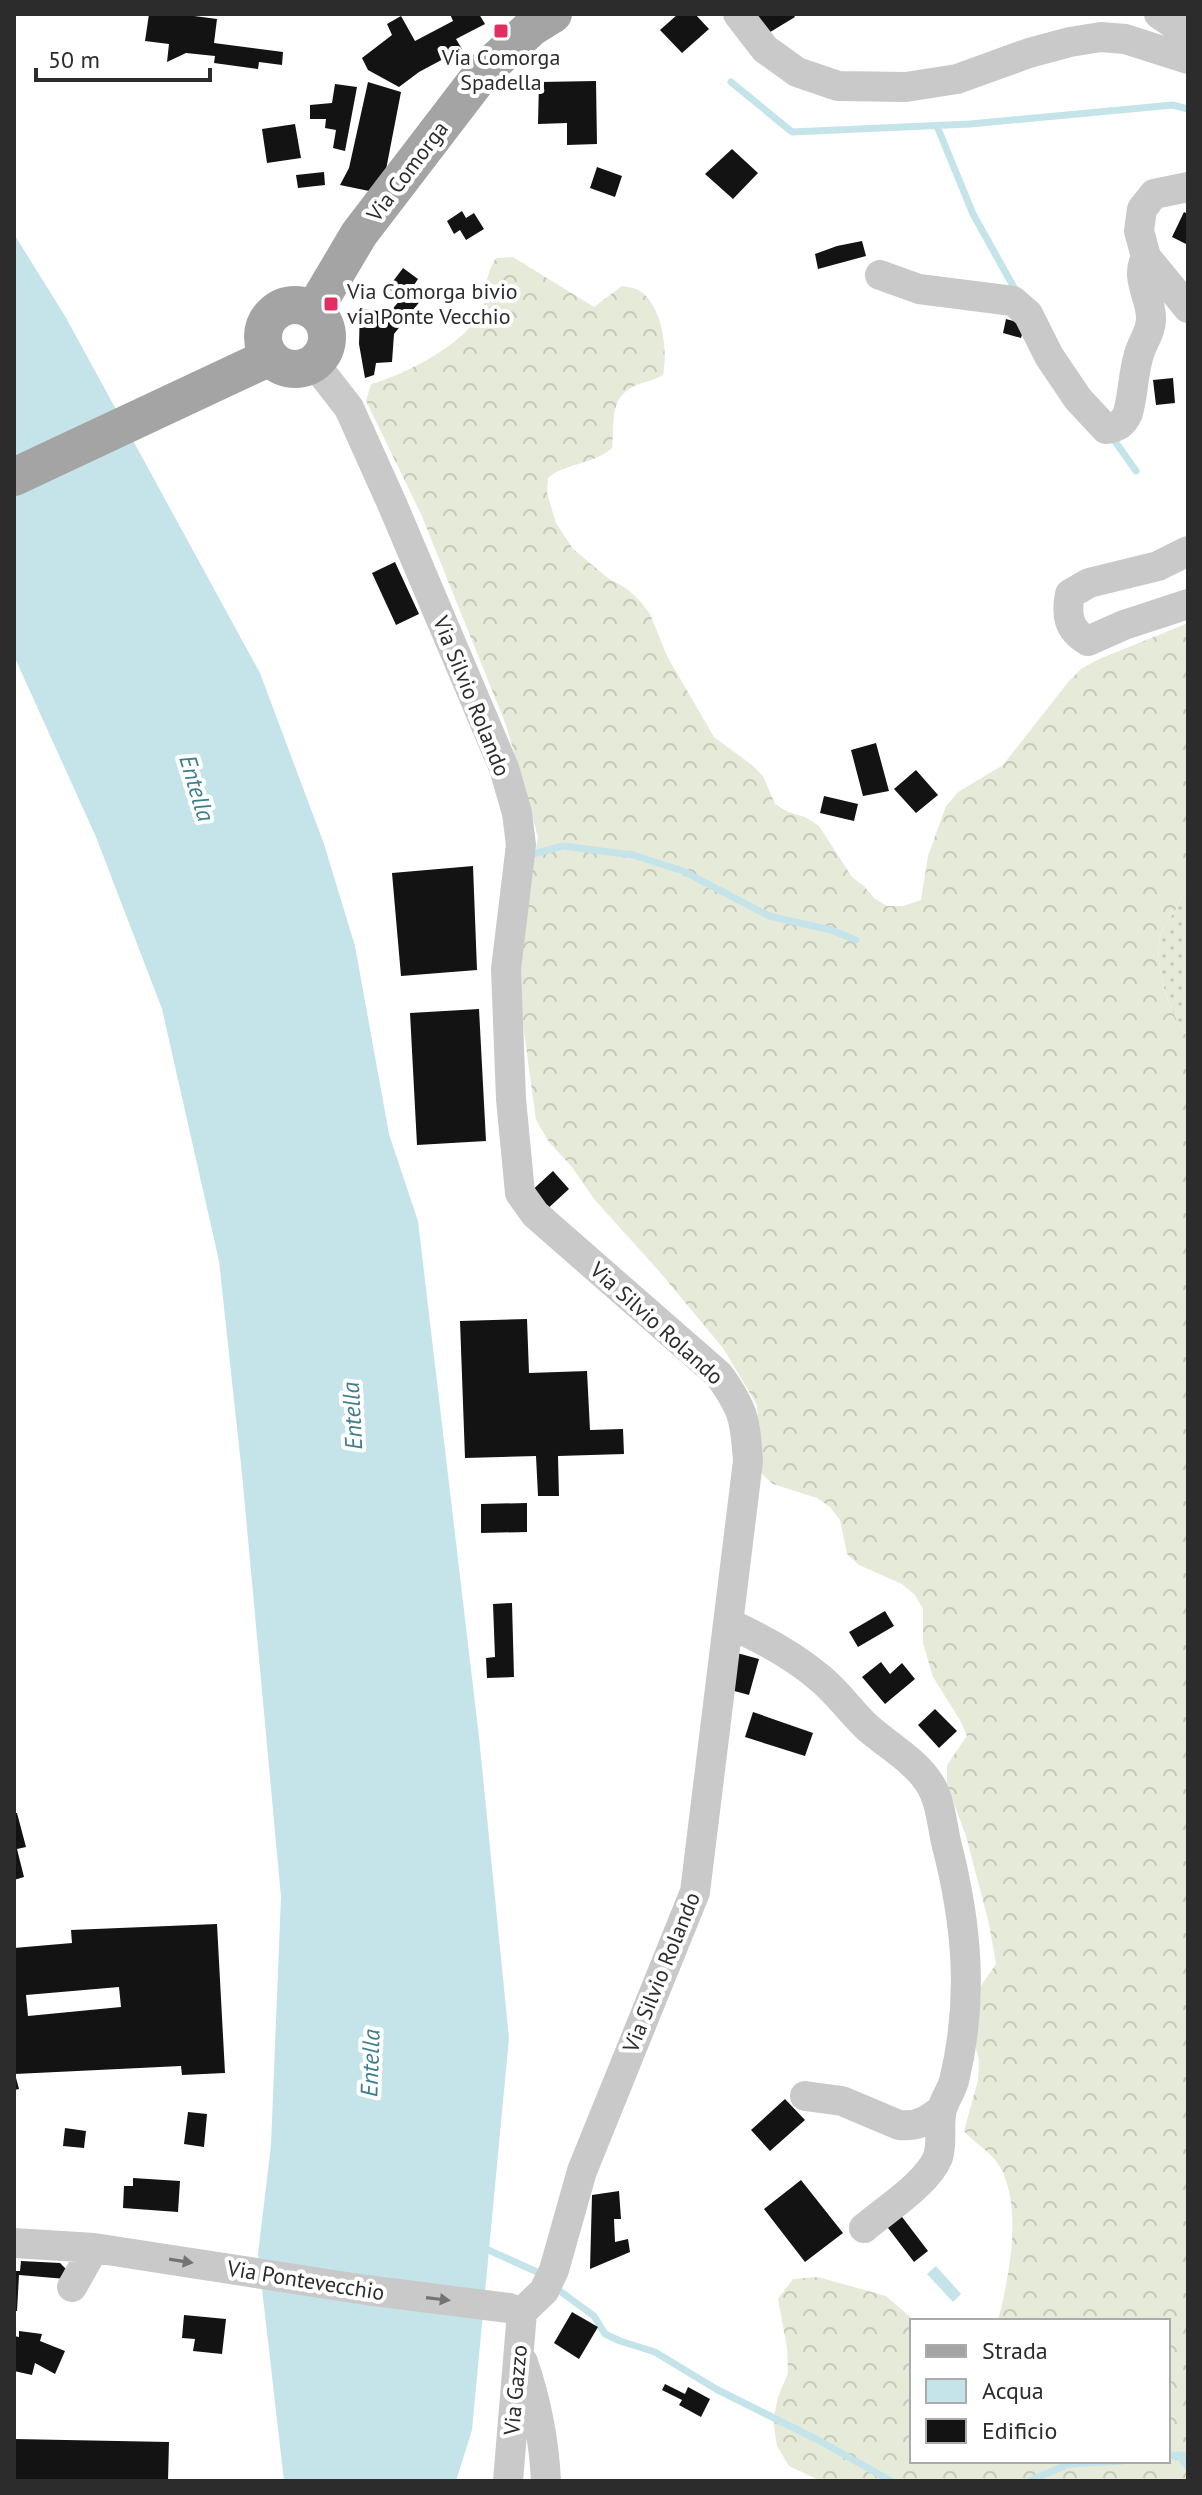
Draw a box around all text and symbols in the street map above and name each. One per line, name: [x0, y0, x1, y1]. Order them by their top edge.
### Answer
marker: Via Comorga Spadella: [492, 22, 510, 40]
scale bar: [36, 32, 210, 82]
place label: Via Comorga Spadella: [441, 43, 560, 96]
text: 50 m: [48, 44, 100, 75]
street label: Via Comorga: [360, 115, 454, 228]
place label: Via Comorga bivio via Ponte Vecchio: [346, 277, 518, 330]
marker: Via Comorga bivio via Ponte Vecchio: [322, 295, 340, 313]
street label: Via Silvio Rolando: [427, 611, 517, 780]
water label: Entella: [172, 751, 222, 825]
street label: Via Silvio Rolando: [584, 1255, 730, 1390]
water label: Entella: [335, 1381, 369, 1451]
street label: Via Silvio Rolando: [616, 1888, 706, 2057]
water label: Entella: [353, 2028, 387, 2098]
street label: Via Pontevecchio: [224, 2254, 387, 2306]
one-way arrow: [168, 2255, 193, 2268]
one-way arrow: [426, 2293, 451, 2306]
legend: [910, 2319, 1170, 2463]
text: Strada: [982, 2335, 1048, 2366]
street label: Via Gazzo: [497, 2344, 533, 2437]
text: Acqua: [982, 2375, 1044, 2406]
text: Edificio: [982, 2415, 1057, 2446]

